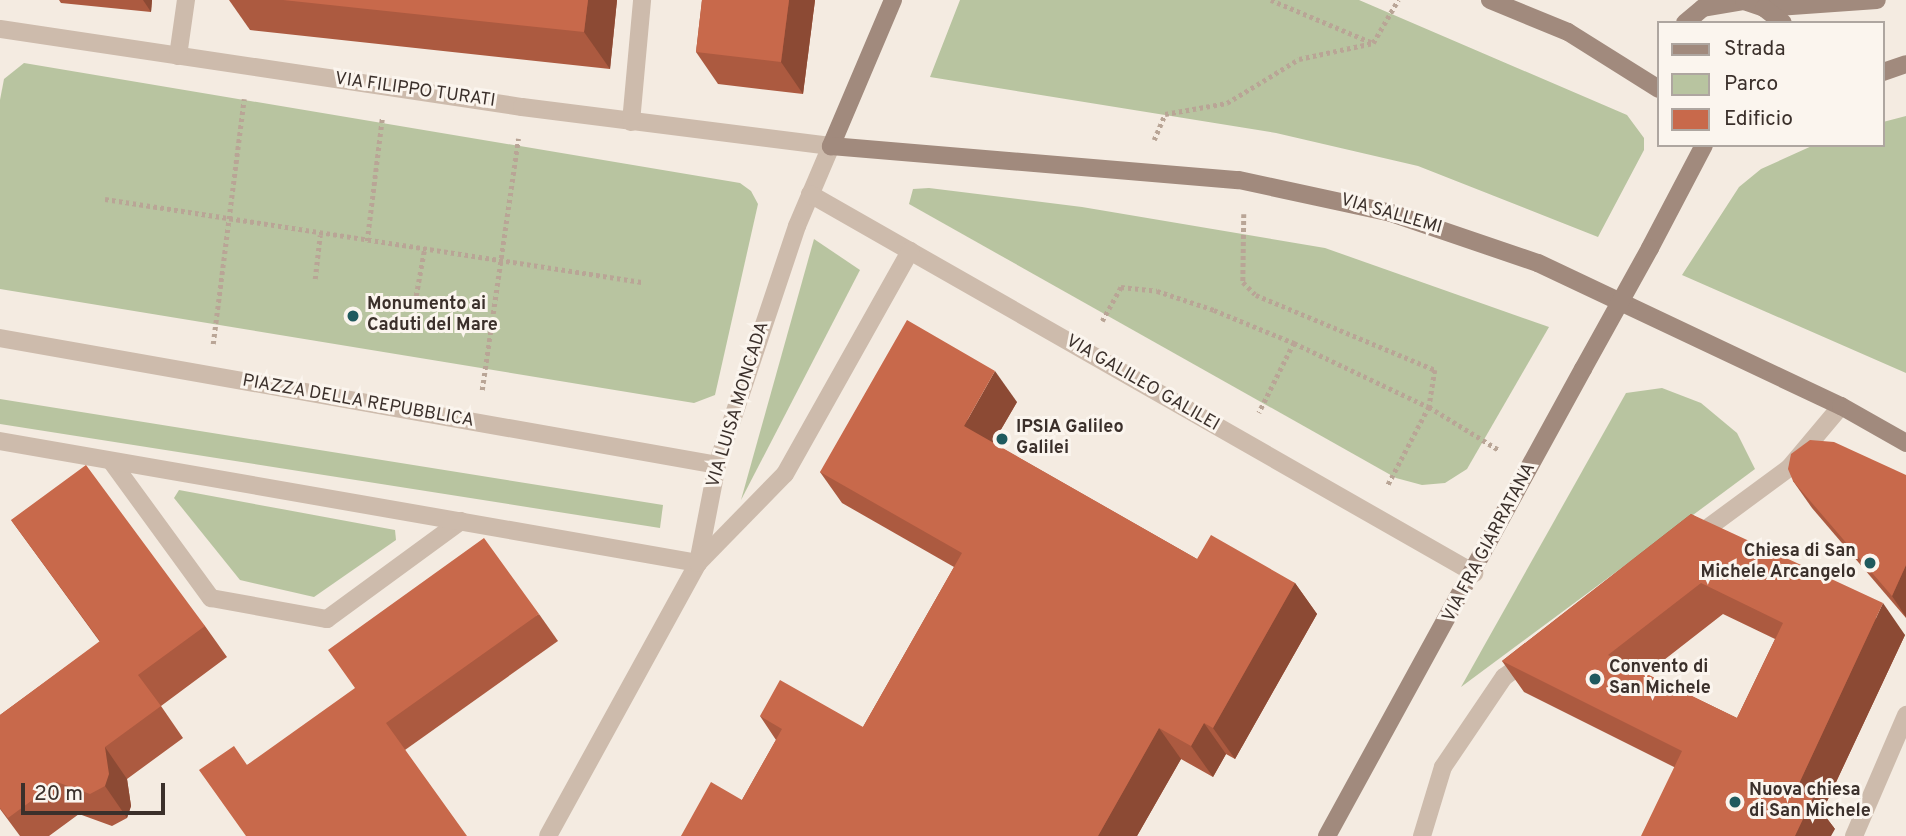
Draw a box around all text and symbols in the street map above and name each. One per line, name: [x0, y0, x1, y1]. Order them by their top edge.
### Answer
legend: [1658, 21, 1885, 147]
text: Strada: [1724, 36, 1785, 63]
street label: VIA FILIPPO TURATI: [333, 69, 497, 113]
text: Parco: [1724, 71, 1778, 98]
text: Edificio: [1724, 106, 1793, 133]
street label: VIA SALLEMI: [1337, 190, 1445, 240]
place label: Monumento ai Caduti del Mare: [367, 295, 498, 338]
marker: Monumento ai Caduti del Mare: [345, 308, 361, 324]
street label: VIA LUISA MONCADA: [703, 319, 775, 491]
street label: VIA GALILEO GALILEI: [1061, 331, 1223, 437]
street label: PIAZZA DELLA REPUBBLICA: [240, 371, 476, 433]
place label: IPSIA Galileo Galilei: [1016, 418, 1124, 460]
marker: IPSIA Galileo Galilei: [994, 431, 1010, 447]
street label: VIA FRA GIARRATANA: [1439, 459, 1541, 627]
place label: Chiesa di San Michele Arcangelo: [1700, 542, 1856, 584]
marker: Chiesa di San Michele Arcangelo: [1862, 555, 1878, 571]
place label: Convento di San Michele: [1609, 658, 1711, 700]
marker: Convento di San Michele: [1587, 671, 1603, 687]
scale bar: [24, 770, 168, 814]
text: 20 m: [34, 781, 83, 808]
place label: Nuova chiesa di San Michele: [1749, 781, 1871, 824]
marker: Nuova chiesa di San Michele: [1727, 794, 1743, 810]

